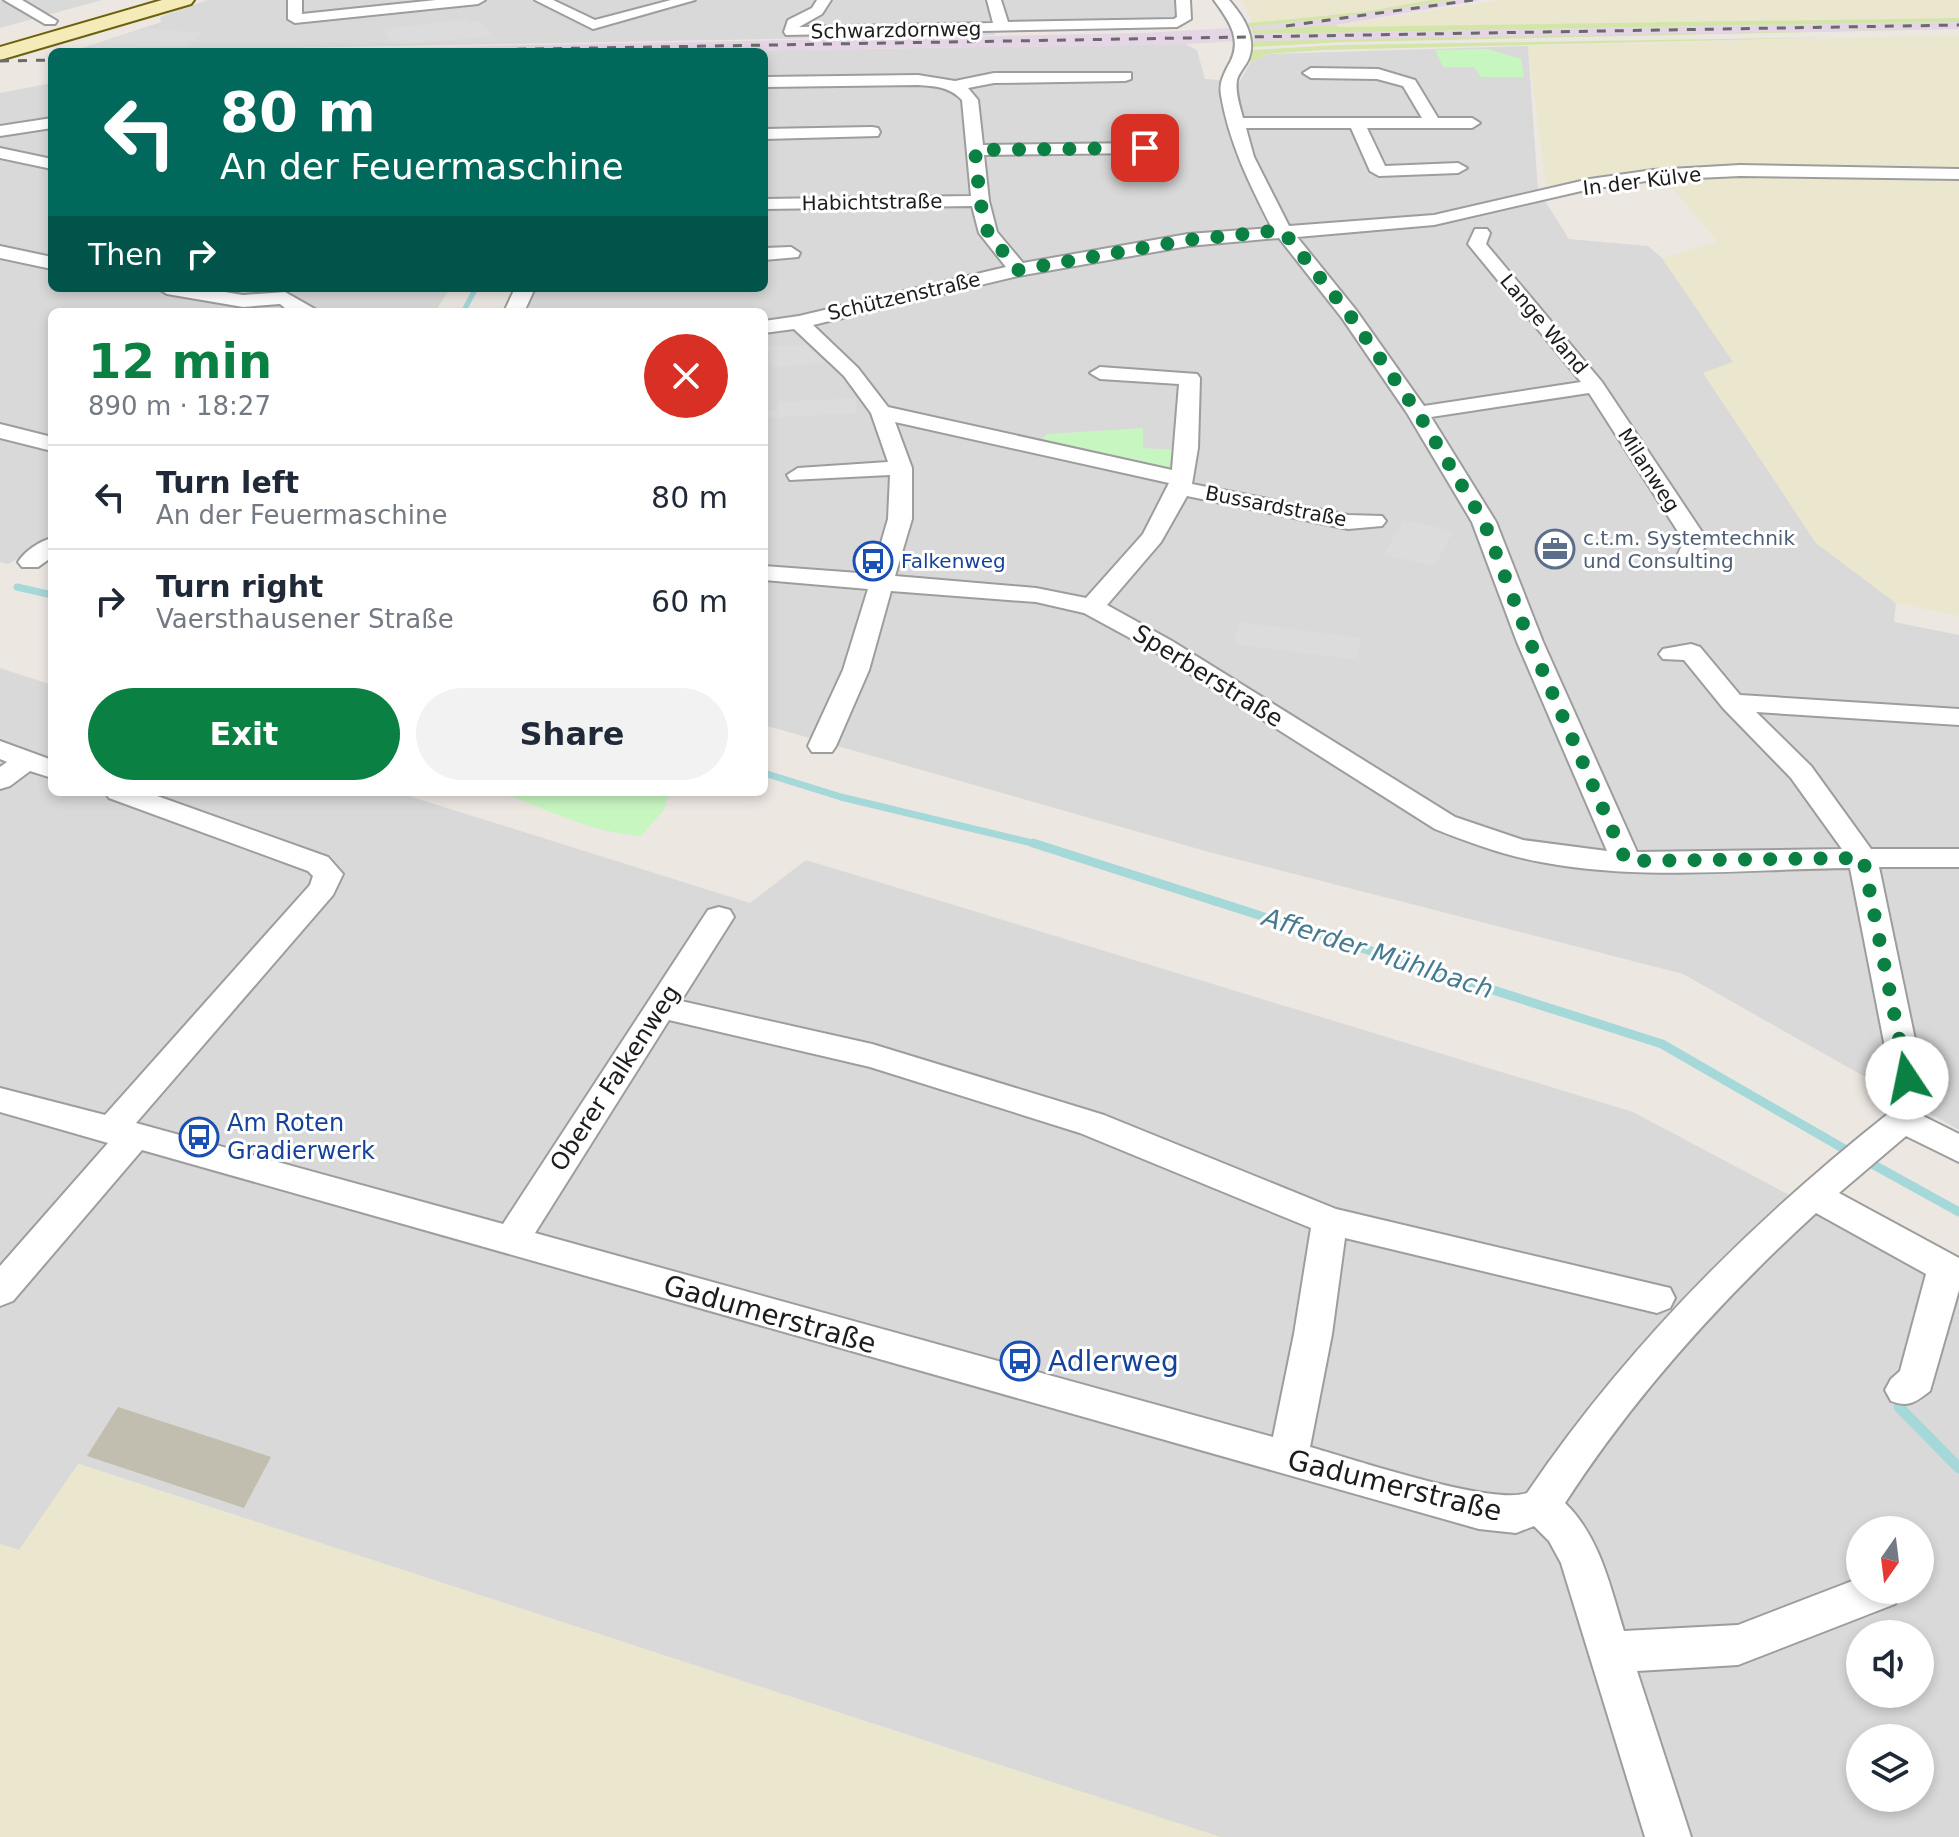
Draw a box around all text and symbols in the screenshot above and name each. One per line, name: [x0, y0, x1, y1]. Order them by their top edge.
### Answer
street label: Schwarzdornweg: [811, 17, 981, 43]
text: 80 m: [220, 79, 376, 144]
icon: left: [88, 80, 192, 184]
pin: [1111, 114, 1179, 182]
icon: arrive: [1123, 126, 1167, 170]
text: An der Feuermaschine: [220, 146, 624, 187]
street label: In der Külve: [1581, 162, 1703, 200]
street label: Habichtstraße: [801, 189, 943, 215]
icon: right: [179, 232, 223, 276]
text: Then: [88, 237, 163, 272]
street label: Schützenstraße: [825, 267, 983, 325]
street label: Lange Wand: [1495, 269, 1593, 379]
text: 12 min: [88, 333, 272, 389]
button: close: [644, 334, 728, 418]
text: 890 m · 18:27: [88, 391, 271, 421]
street label: Milanweg: [1613, 424, 1685, 516]
text: Turn left: [156, 465, 299, 500]
icon: left: [88, 475, 132, 519]
text: 80 m: [651, 480, 728, 515]
street label: Bussardstraße: [1203, 481, 1349, 531]
text: An der Feuermaschine: [156, 500, 448, 530]
place label: c.t.m. Systemtechnik und Consulting: [1583, 526, 1795, 573]
office icon: c.t.m. Systemtechnik und Consulting: [1534, 528, 1576, 570]
bus stop icon: Falkenweg: [852, 540, 894, 582]
place label: Falkenweg: [901, 549, 1006, 573]
text: Turn right: [156, 569, 323, 604]
icon: right: [88, 579, 132, 623]
text: 60 m: [651, 584, 728, 619]
text: Vaersthausener Straße: [156, 604, 454, 634]
street label: Sperberstraße: [1128, 619, 1288, 733]
button: Exit: [88, 688, 400, 780]
button: Share: [416, 688, 728, 780]
water label: Afferder Mühlbach: [1257, 901, 1497, 1004]
street label: Oberer Falkenweg: [544, 980, 686, 1176]
position arrow: [1865, 1036, 1949, 1120]
place label: Am Roten Gradierwerk: [227, 1109, 375, 1165]
bus stop icon: Am Roten Gradierwerk: [178, 1116, 220, 1158]
street label: Gadumerstraße: [660, 1268, 880, 1361]
bus stop icon: Adlerweg: [999, 1340, 1041, 1382]
place label: Adlerweg: [1048, 1345, 1179, 1378]
street label: Gadumerstraße: [1284, 1443, 1505, 1528]
north arrow: [1846, 1516, 1934, 1604]
map controls: [1846, 1516, 1934, 1812]
button: sound: [1846, 1620, 1934, 1708]
button: layers: [1846, 1724, 1934, 1812]

